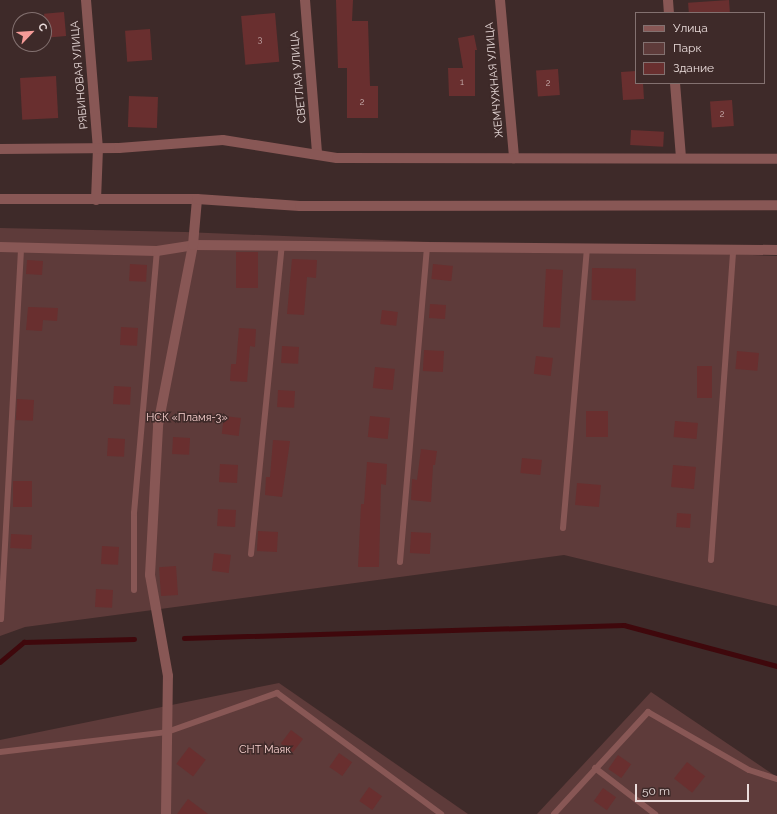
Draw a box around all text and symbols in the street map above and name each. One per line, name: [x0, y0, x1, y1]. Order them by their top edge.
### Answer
north arrow: [12, 12, 52, 52]
legend: [635, 12, 765, 84]
street label: РЯБИНОВАЯ УЛИЦА: [69, 20, 91, 130]
text: С: [35, 21, 50, 33]
text: Улица: [673, 21, 708, 35]
street label: ЖЕМЧУЖНАЯ УЛИЦА: [483, 22, 507, 138]
street label: СВЕТЛАЯ УЛИЦА: [288, 31, 310, 123]
house number: 3: [258, 34, 262, 44]
text: Парк: [673, 41, 702, 55]
text: Здание: [673, 61, 714, 75]
house number: 1: [460, 77, 464, 87]
house number: 2: [546, 78, 550, 88]
house number: 2: [360, 97, 364, 107]
house number: 2: [720, 109, 724, 119]
park label: НСК «Пламя-3»: [146, 411, 228, 425]
park label: СНТ Маяк: [239, 743, 291, 757]
scale bar: [637, 776, 751, 802]
text: 50 m: [642, 784, 670, 798]

